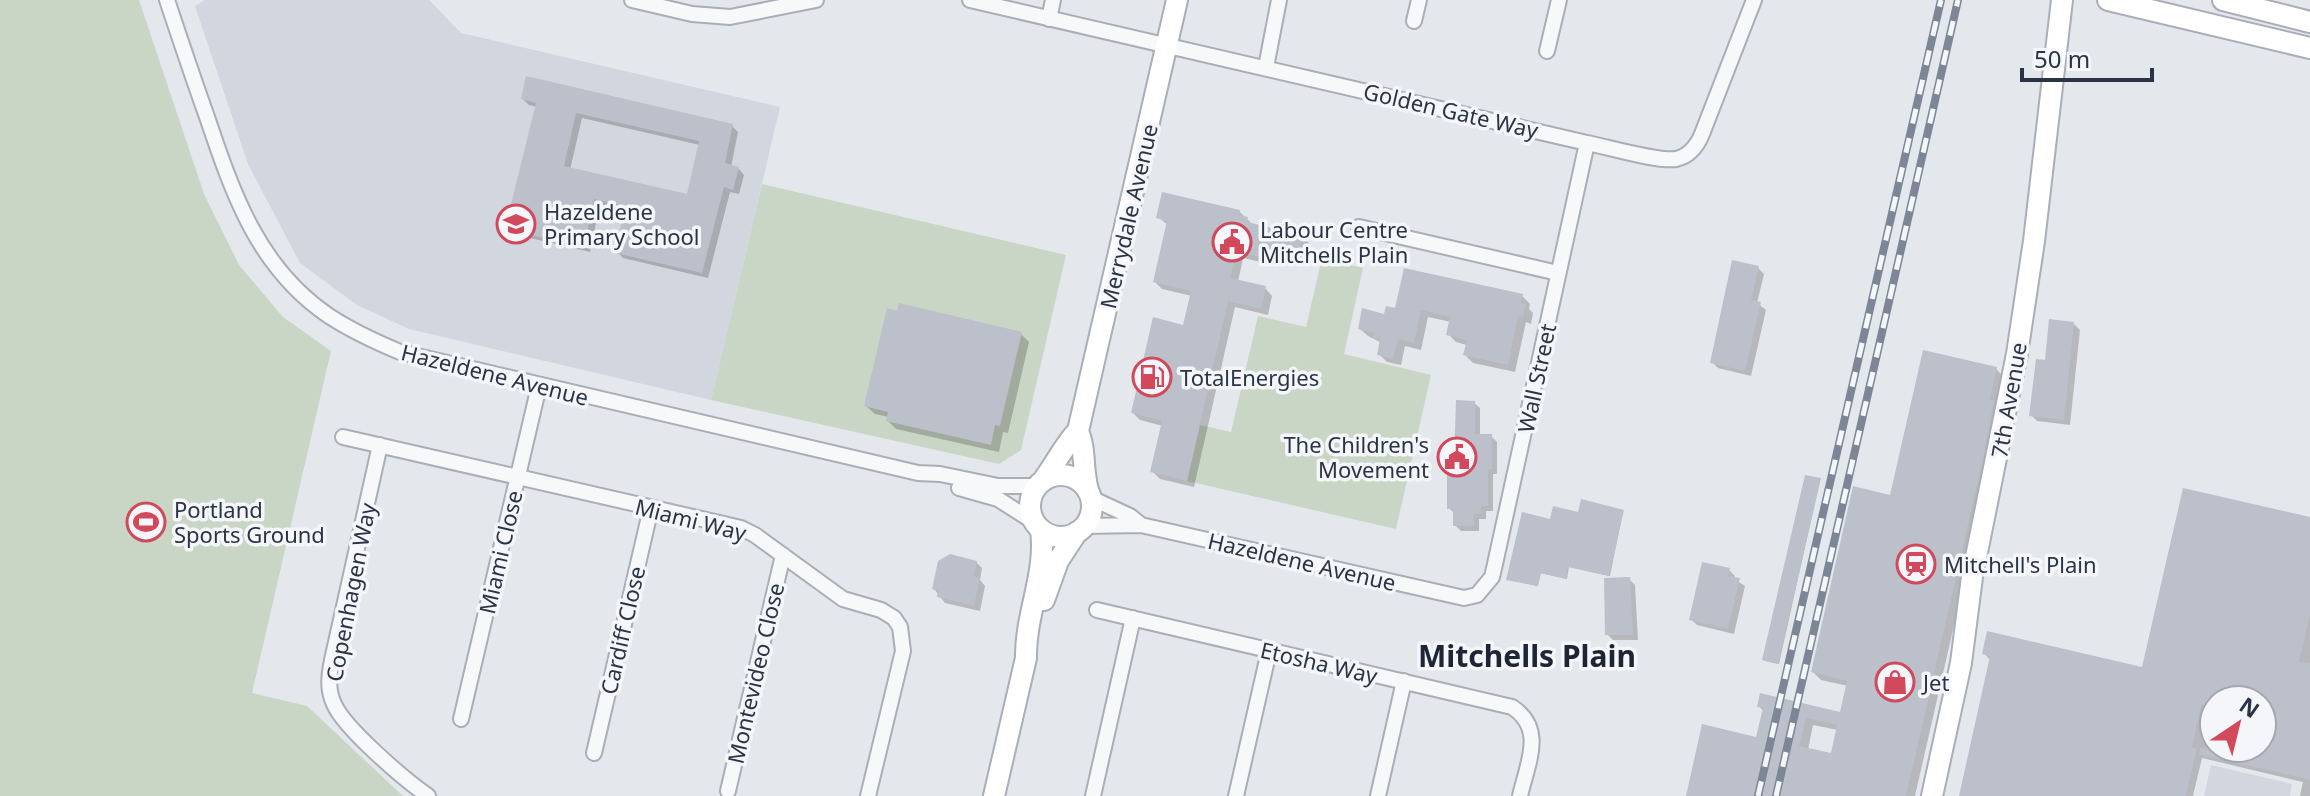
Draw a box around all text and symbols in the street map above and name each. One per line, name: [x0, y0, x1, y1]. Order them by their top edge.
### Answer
scale bar: [2022, 32, 2152, 82]
text: 50 m: [2034, 42, 2090, 75]
street label: Golden Gate Way: [1361, 75, 1542, 145]
street label: Merrydale Avenue: [1092, 121, 1164, 311]
place label: Hazeldene Primary School: [544, 196, 700, 251]
school or university icon: Hazeldene Primary School: [495, 203, 537, 245]
place label: Labour Centre Mitchells Plain: [1260, 214, 1408, 269]
public building icon: Labour Centre Mitchells Plain: [1211, 221, 1253, 263]
street label: Wall Street: [1510, 321, 1562, 435]
street label: Hazeldene Avenue: [398, 336, 592, 412]
street label: 7th Avenue: [1983, 340, 2033, 460]
fuel station icon: TotalEnergies: [1131, 356, 1173, 398]
place label: TotalEnergies: [1180, 362, 1319, 392]
place label: The Children's Movement: [1283, 429, 1429, 484]
public building icon: The Children's Movement: [1436, 436, 1478, 478]
street label: Miami Close: [471, 487, 529, 617]
street label: Miami Way: [632, 491, 750, 547]
place label: Portland Sports Ground: [174, 494, 325, 549]
street label: Copenhagen Way: [318, 499, 382, 684]
sports icon: Portland Sports Ground: [125, 501, 167, 543]
street label: Hazeldene Avenue: [1205, 525, 1399, 597]
station icon: Mitchell's Plain: [1895, 543, 1937, 585]
place label: Mitchell's Plain: [1944, 549, 2097, 579]
street label: Cardiff Close: [593, 563, 651, 697]
street label: Montevideo Close: [720, 580, 790, 766]
street label: Etosha Way: [1258, 634, 1381, 690]
district label: Mitchells Plain: [1418, 635, 1636, 676]
shop icon: Jet: [1874, 661, 1916, 703]
place label: Jet: [1921, 667, 1949, 697]
north arrow: [2198, 684, 2278, 764]
text: N: [2234, 689, 2266, 724]

